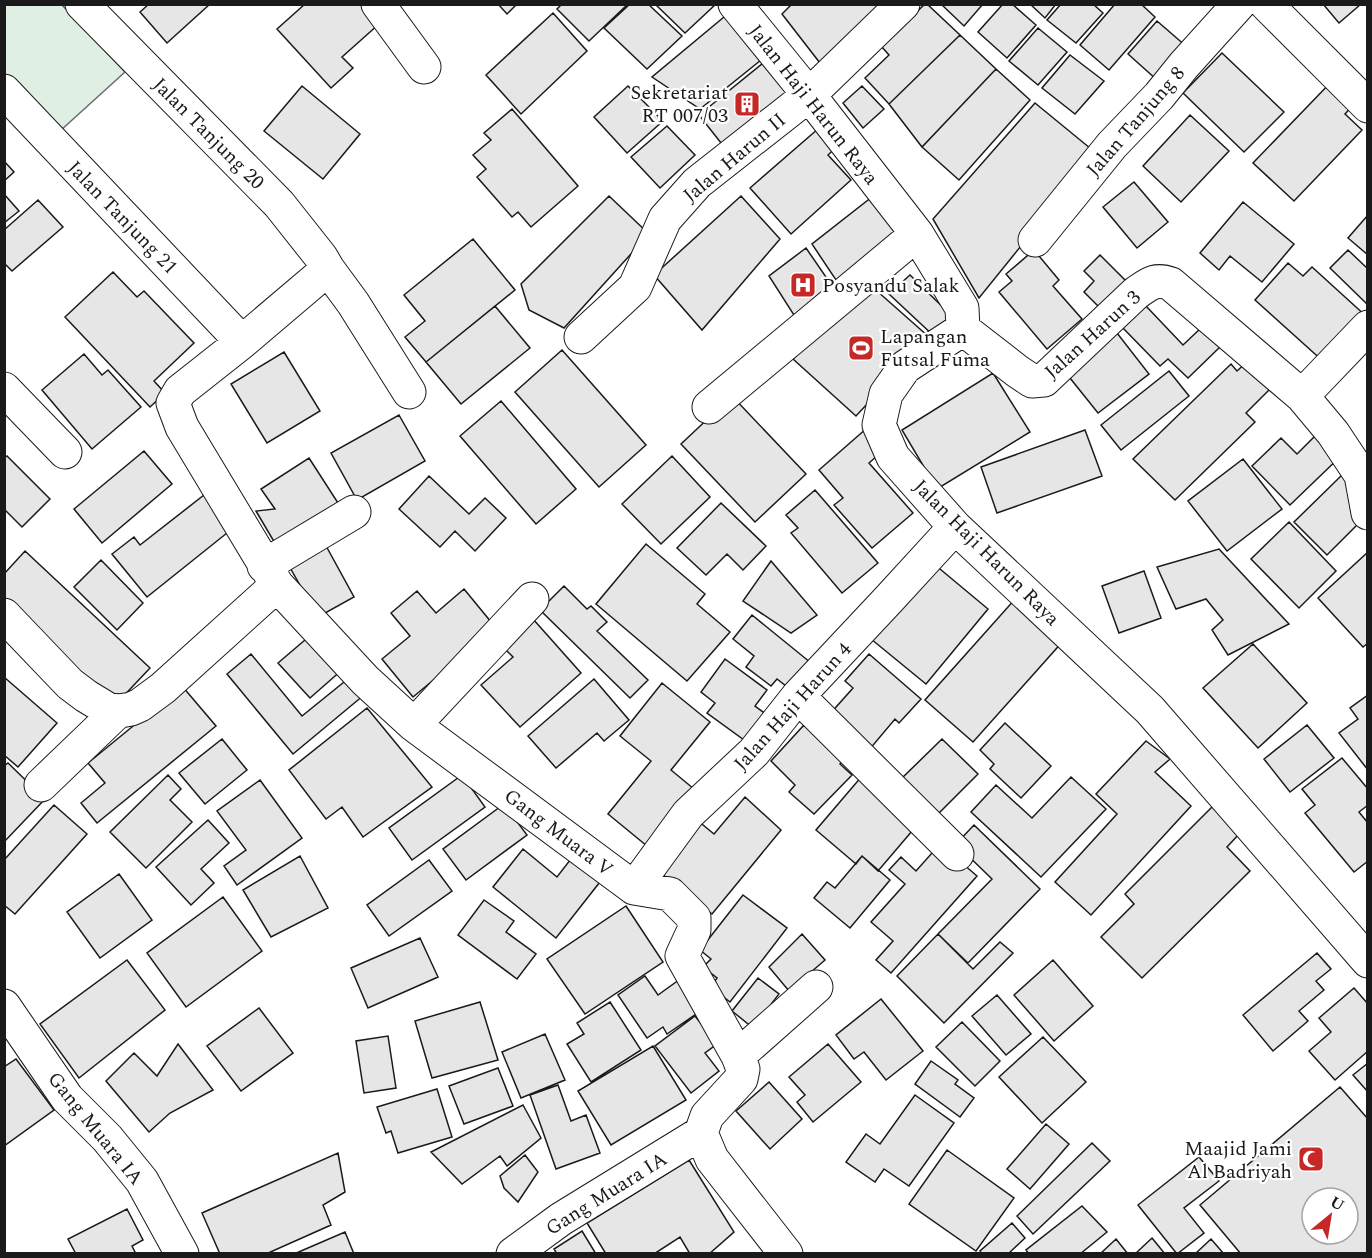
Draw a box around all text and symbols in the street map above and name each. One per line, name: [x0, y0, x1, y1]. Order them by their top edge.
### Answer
street label: Jalan Haji Harun Raya: [741, 18, 886, 192]
street label: Jalan Tanjung 8: [1079, 60, 1192, 184]
street label: Jalan Tanjung 20: [145, 71, 271, 197]
place label: Sekretariat RT 007/03: [631, 78, 728, 131]
building icon: Sekretariat RT 007/03: [732, 89, 762, 119]
street label: Jalan Harun II: [677, 106, 793, 210]
street label: Jalan Tanjung 21: [60, 154, 185, 281]
hospital icon: Posyandu Salak: [788, 270, 818, 300]
place label: Posyandu Salak: [822, 271, 960, 301]
street label: Jalan Harun 3: [1038, 283, 1148, 386]
place label: Lapangan Futsal Fuma: [880, 322, 990, 375]
sports icon: Lapangan Futsal Fuma: [846, 333, 876, 363]
street label: Jalan Haji Harun Raya: [906, 472, 1067, 633]
street label: Jalan Haji Harun 4: [727, 636, 859, 778]
street label: Gang Muara V: [497, 782, 620, 884]
street label: Gang Muara IA: [40, 1065, 150, 1192]
place label: Maajid Jami Al Badriyah: [1184, 1134, 1292, 1187]
street label: Gang Muara IA: [540, 1144, 673, 1243]
mosque icon: Maajid Jami Al Badriyah: [1296, 1144, 1326, 1174]
north arrow: [1300, 1186, 1360, 1246]
text: U: [1325, 1190, 1349, 1218]

